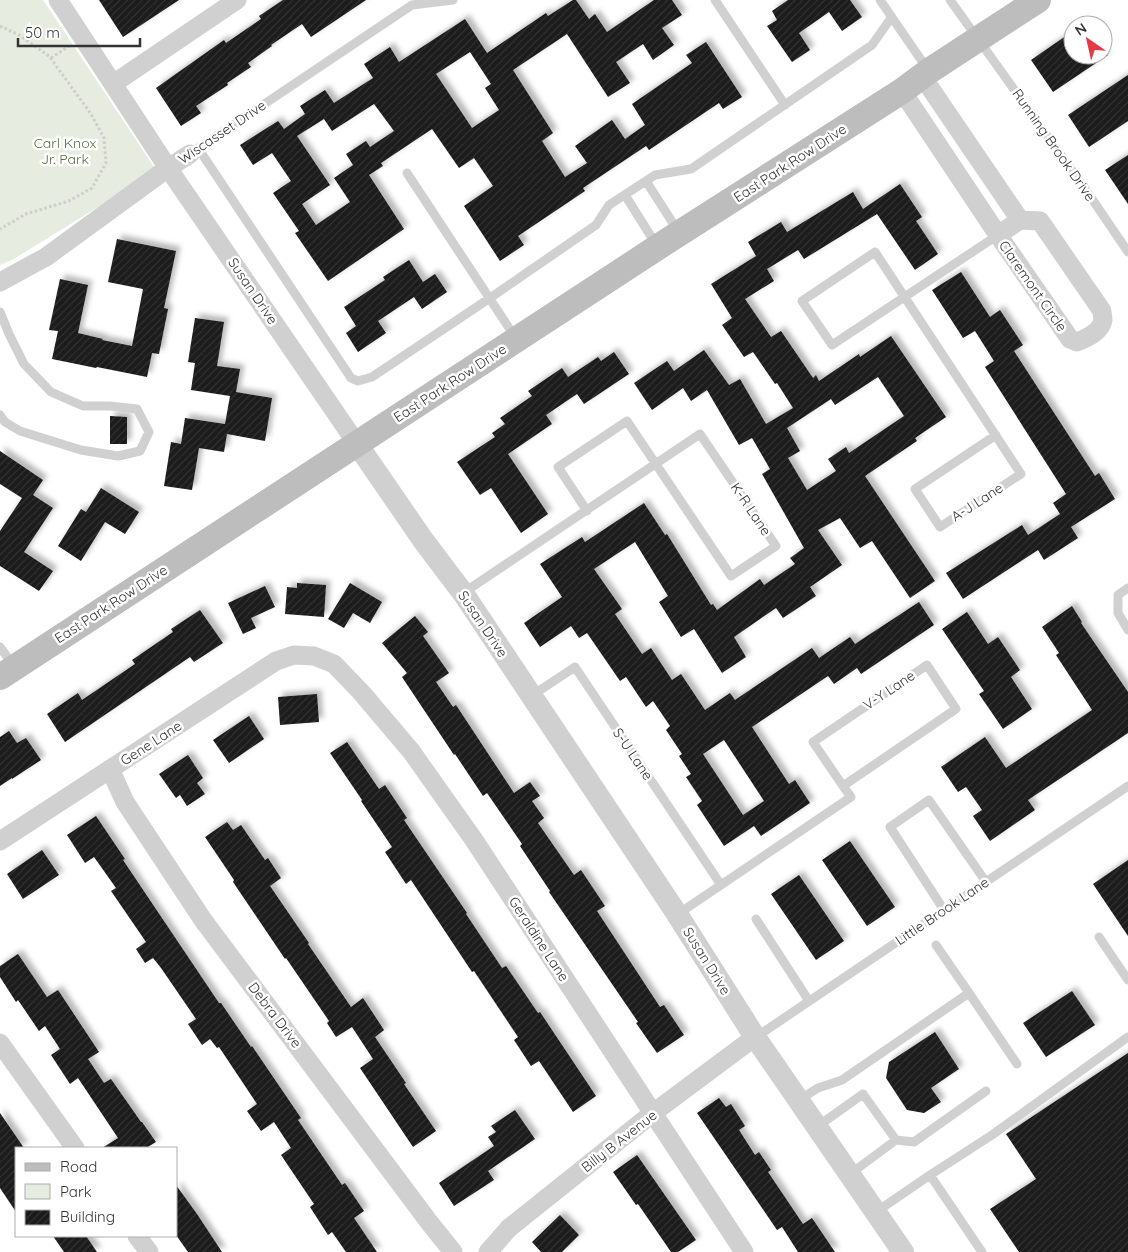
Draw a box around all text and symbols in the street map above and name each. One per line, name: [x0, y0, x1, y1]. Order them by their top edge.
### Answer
scale bar: [18, 15, 140, 47]
north arrow: [1063, 15, 1113, 65]
text: N: [1071, 19, 1090, 40]
text: 50 m: [25, 23, 60, 42]
street label: Running Brook Drive: [1008, 85, 1100, 205]
street label: Wiscasset Drive: [175, 96, 269, 168]
street label: East Park Row Drive: [730, 120, 850, 206]
park label: Carl Knox Jr. Park: [34, 134, 97, 168]
street label: Claremont Circle: [995, 237, 1071, 335]
street label: Susan Drive: [224, 254, 282, 328]
street label: East Park Row Drive: [390, 340, 510, 426]
street label: K-R Lane: [727, 479, 775, 539]
street label: A-J Lane: [948, 479, 1006, 525]
street label: East Park Row Drive: [51, 561, 171, 647]
street label: Susan Drive: [454, 587, 512, 661]
street label: V-Y Lane: [860, 666, 918, 714]
street label: Gene Lane: [117, 717, 185, 769]
street label: S-U Lane: [609, 724, 657, 784]
street label: Little Brook Lane: [892, 873, 992, 949]
street label: Geraldine Lane: [505, 893, 573, 985]
street label: Susan Drive: [679, 924, 735, 998]
street label: Debra Drive: [244, 979, 306, 1052]
street label: Billy B Avenue: [578, 1106, 660, 1176]
legend: [15, 1147, 178, 1237]
text: Road: [60, 1157, 97, 1176]
text: Park: [60, 1182, 92, 1201]
text: Building: [60, 1207, 115, 1226]

